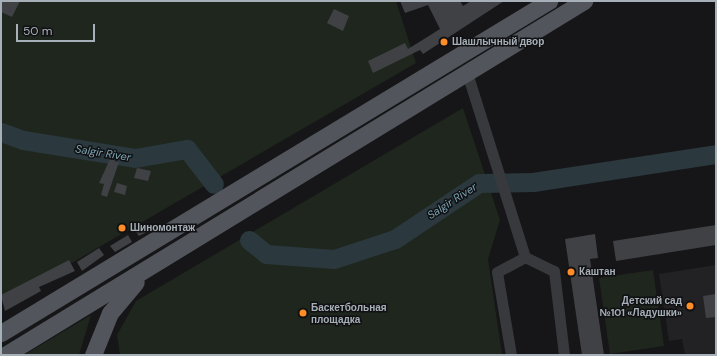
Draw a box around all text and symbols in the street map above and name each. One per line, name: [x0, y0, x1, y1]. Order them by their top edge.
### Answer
scale bar: [18, 16, 97, 42]
text: 50 m: [23, 23, 52, 39]
place label: Шашлычный двор: [452, 36, 544, 48]
marker: Шашлычный двор: [439, 37, 449, 47]
water label: Salgir River: [74, 142, 132, 164]
water label: Salgir River: [425, 180, 479, 222]
place label: Шиномонтаж: [130, 222, 195, 234]
marker: Шиномонтаж: [117, 223, 127, 233]
place label: Каштан: [579, 266, 616, 278]
marker: Каштан: [566, 267, 576, 277]
place label: Детский сад №101 «Ладушки»: [600, 294, 682, 318]
place label: Баскетбольная площадка: [311, 301, 387, 324]
marker: Детский сад №101 «Ладушки»: [685, 301, 695, 311]
marker: Баскетбольная площадка: [298, 308, 308, 318]

